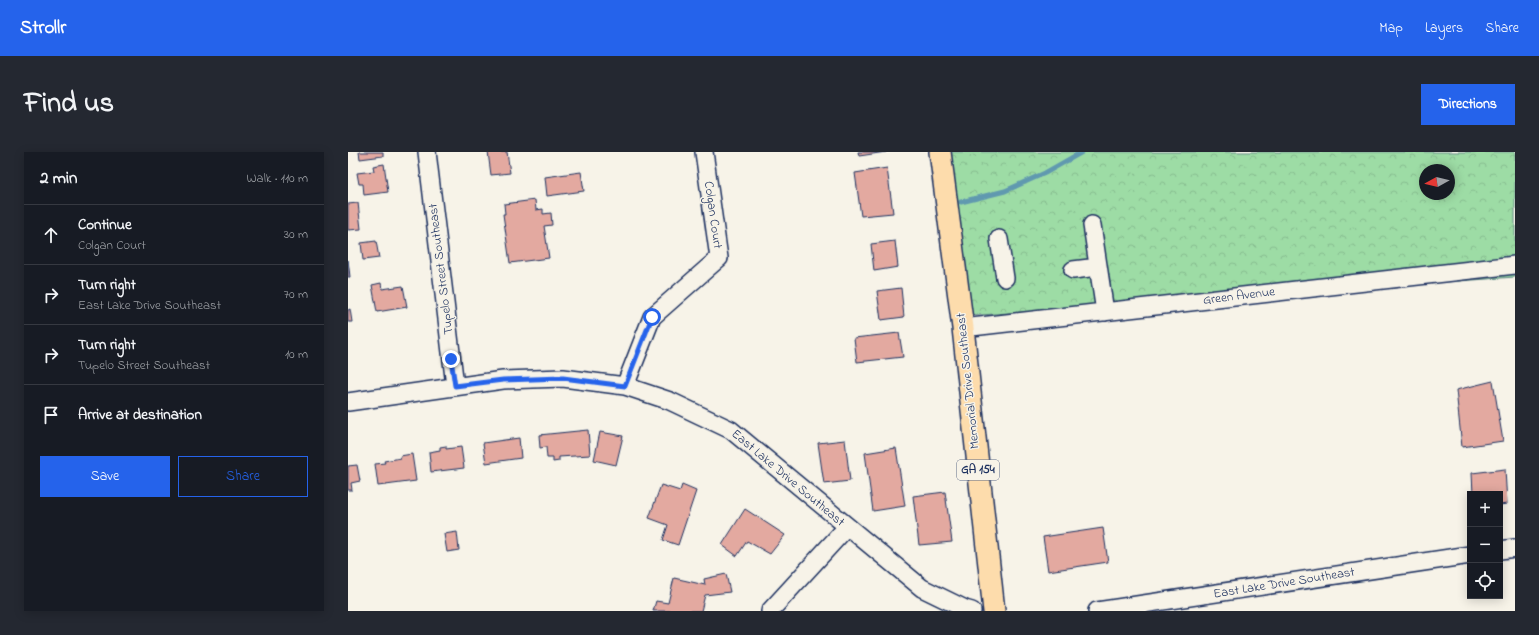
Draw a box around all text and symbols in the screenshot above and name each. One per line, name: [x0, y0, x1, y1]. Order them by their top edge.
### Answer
text: Strollr: [20, 15, 66, 42]
text: Map: [1379, 18, 1403, 39]
text: Layers: [1425, 18, 1463, 39]
text: Share: [1485, 18, 1519, 39]
text: Find us: [24, 84, 114, 125]
button: Directions: [1421, 84, 1515, 125]
north arrow: [1419, 164, 1455, 200]
text: 2 min: [40, 166, 77, 191]
text: Walk · 110 m: [247, 169, 308, 188]
street label: Colgan Court: [698, 180, 727, 251]
street label: Tupelo Street Southeast: [423, 202, 458, 336]
text: Continue: [78, 214, 132, 236]
icon: ahead: [40, 224, 62, 246]
text: 30 m: [284, 225, 308, 244]
text: Colgan Court: [78, 236, 146, 255]
text: Turn right: [78, 274, 136, 296]
street label: Green Avenue: [1202, 282, 1276, 310]
icon: right: [40, 284, 62, 306]
text: 70 m: [284, 285, 308, 304]
text: East Lake Drive Southeast: [78, 296, 221, 315]
route start: [643, 308, 661, 326]
street label: Memorial Drive Southeast: [951, 311, 985, 450]
text: Turn right: [78, 334, 136, 356]
icon: right: [40, 344, 62, 366]
text: 10 m: [285, 345, 308, 364]
route end: [442, 350, 460, 368]
text: Tupelo Street Southeast: [78, 356, 210, 375]
icon: arrive: [40, 404, 62, 426]
text: Arrive at destination: [78, 404, 202, 426]
street label: East Lake Drive Southeast: [727, 425, 849, 532]
button: Save: [40, 456, 170, 497]
button: Share: [178, 456, 308, 497]
road number: GA 154: [957, 460, 999, 480]
map controls: [1467, 491, 1503, 599]
button: +: [1467, 491, 1503, 527]
button: −: [1467, 527, 1503, 563]
street label: East Lake Drive Southeast: [1212, 562, 1357, 604]
button: locate: [1467, 563, 1503, 599]

